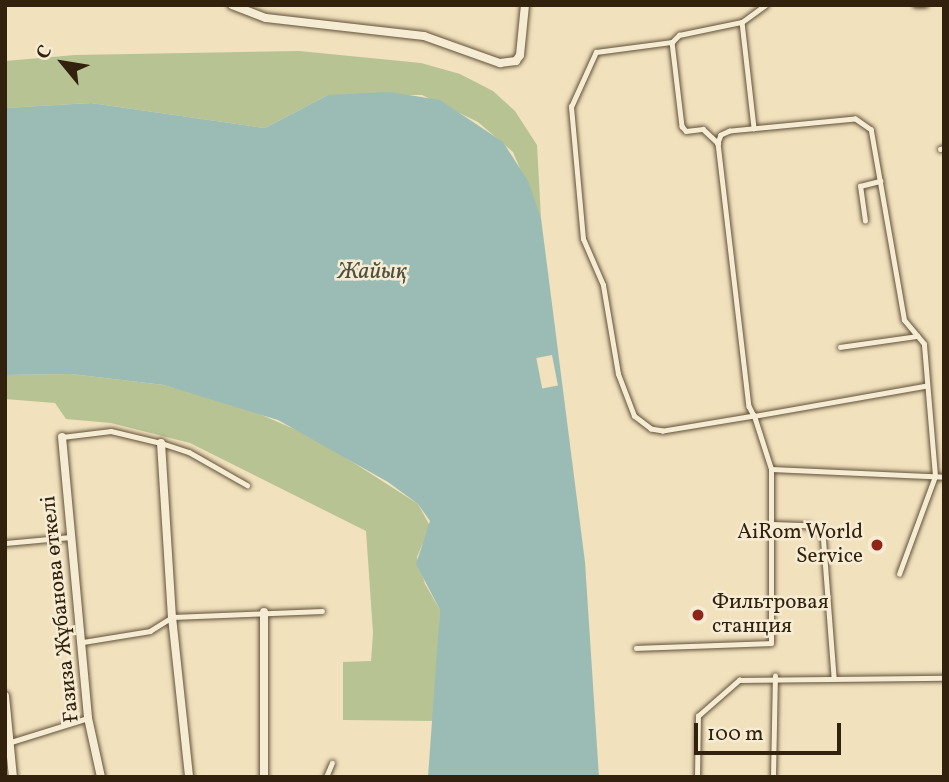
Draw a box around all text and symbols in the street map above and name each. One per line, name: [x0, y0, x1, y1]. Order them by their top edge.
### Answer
north arrow: [28, 28, 98, 98]
text: С: [31, 41, 59, 64]
water label: Жайық: [337, 258, 407, 286]
street label: Ғазиза Жұбанова өткелі: [37, 494, 85, 724]
place label: AiRom World Service: [737, 520, 863, 570]
marker: AiRom World Service: [869, 537, 885, 553]
place label: Фильтровая станция: [712, 590, 829, 640]
marker: Фильтровая станция: [690, 607, 706, 623]
scale bar: [697, 708, 844, 752]
text: 100 m: [707, 720, 764, 749]

